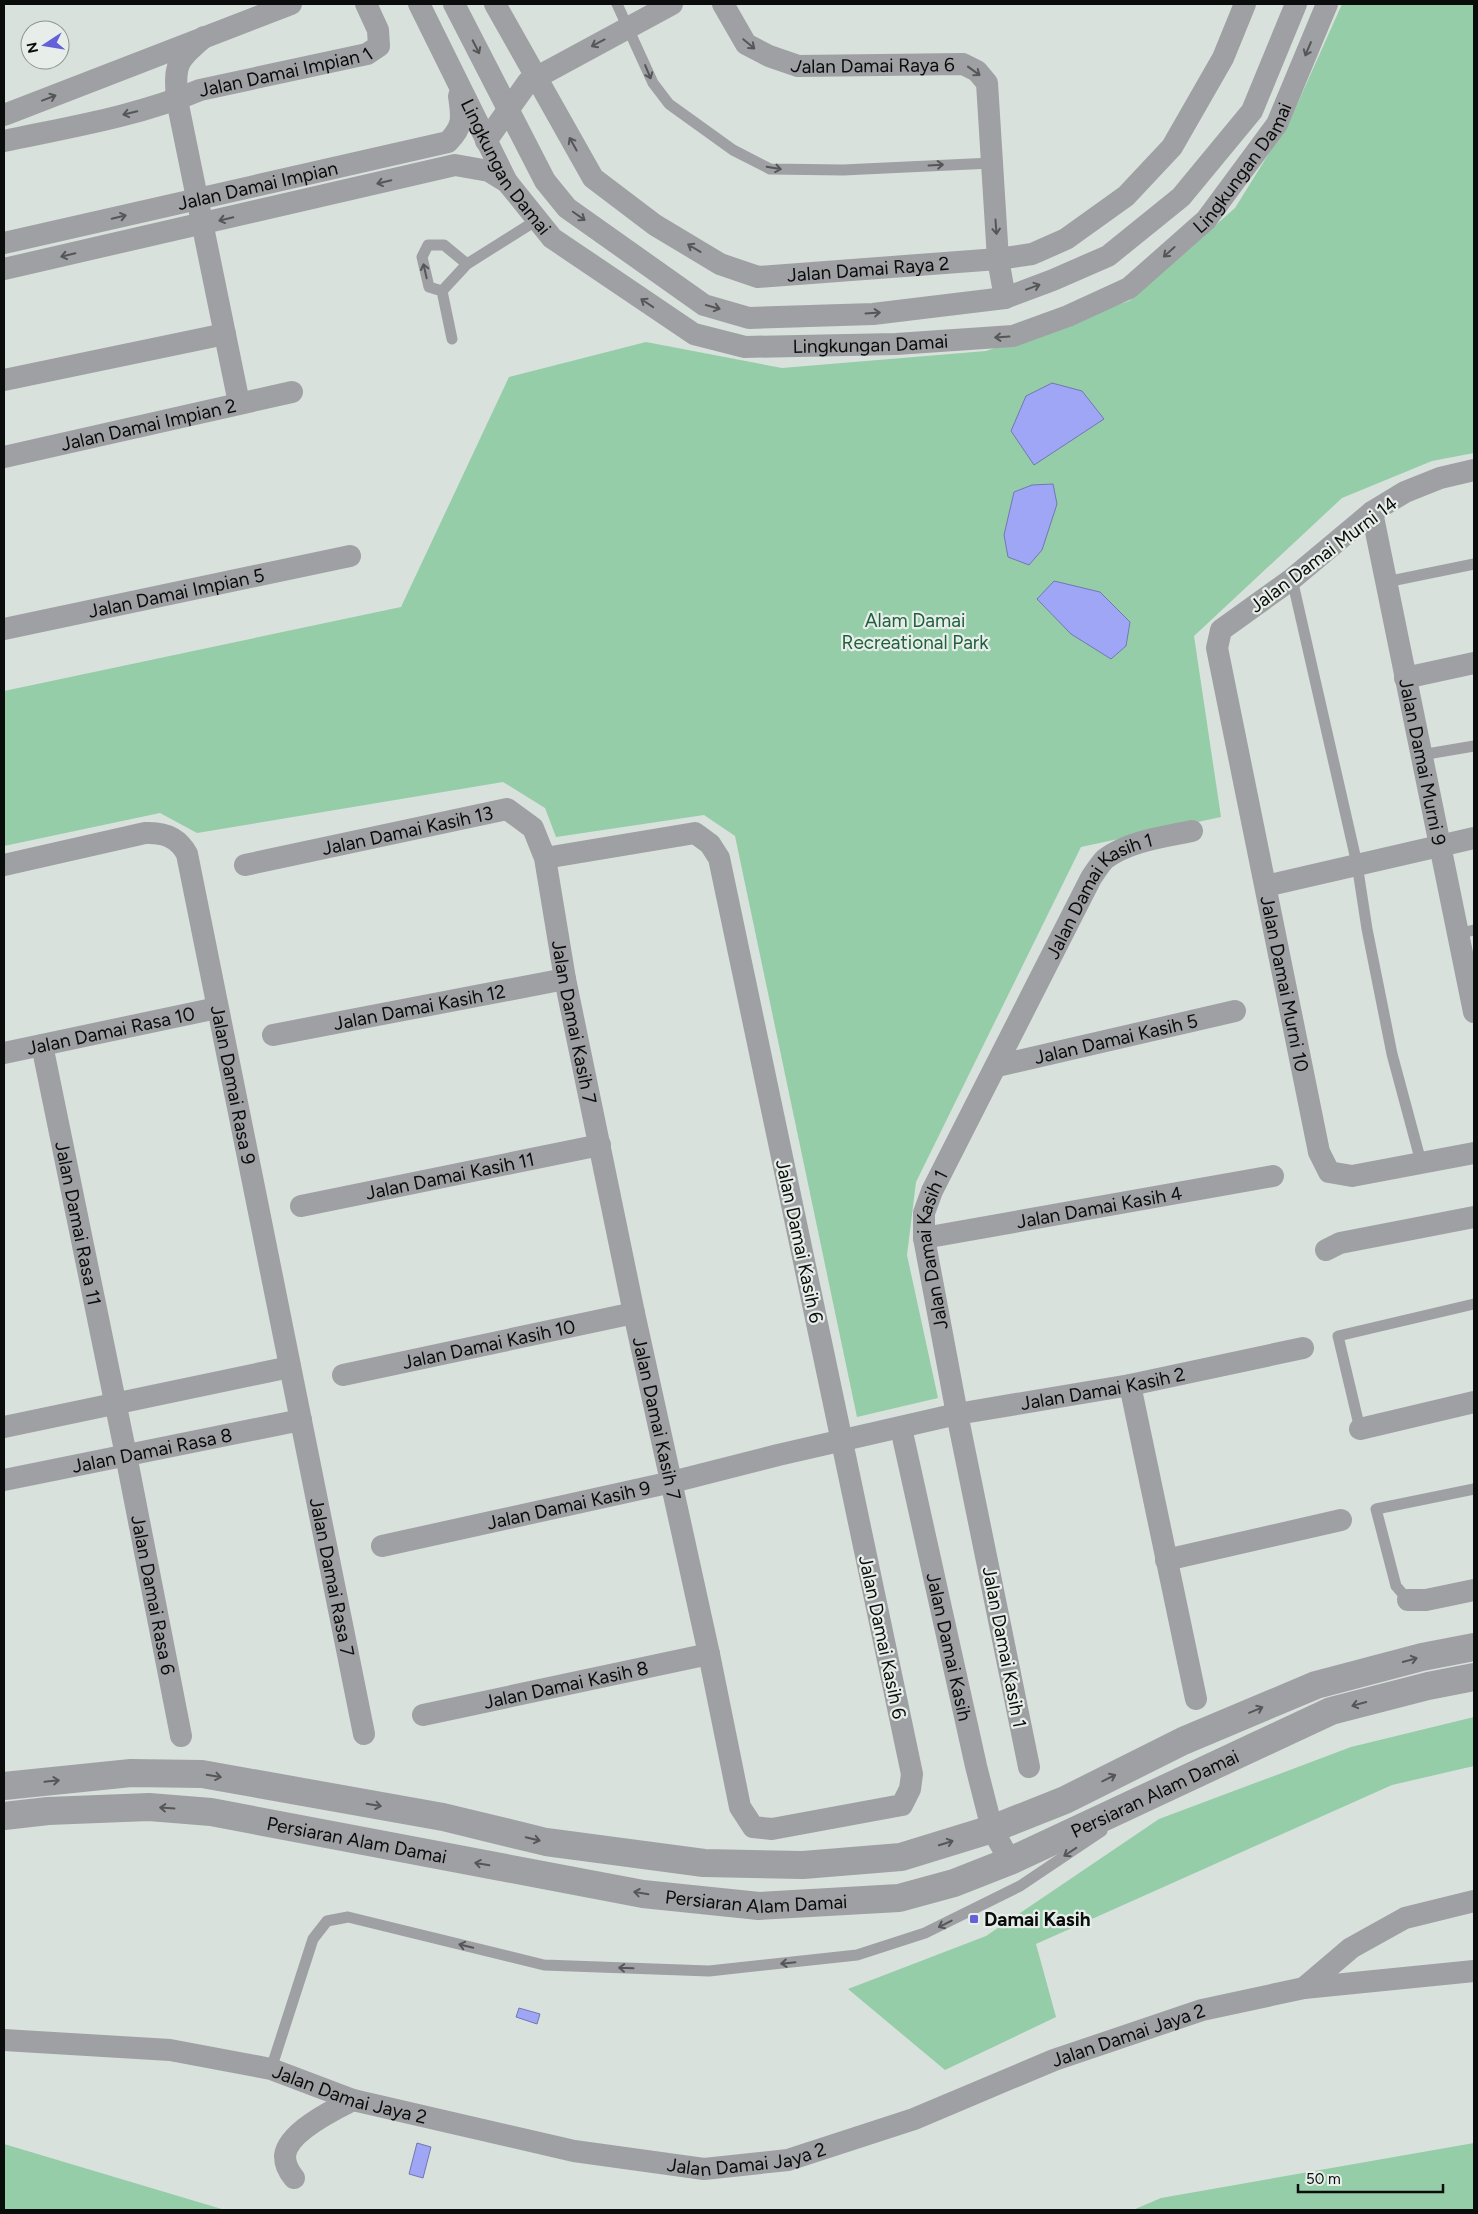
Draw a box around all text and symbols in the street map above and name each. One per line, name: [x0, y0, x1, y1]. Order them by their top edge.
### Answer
north arrow: [20, 20, 70, 70]
one-way arrow: [743, 38, 756, 49]
one-way arrow: [472, 39, 481, 54]
one-way arrow: [592, 39, 606, 49]
text: N: [23, 41, 42, 55]
one-way arrow: [1303, 41, 1313, 56]
street label: Jalan Damai Impian 1: [197, 42, 377, 102]
street label: Jalan Damai Raya 6: [788, 53, 955, 79]
one-way arrow: [644, 64, 653, 79]
one-way arrow: [967, 66, 981, 76]
one-way arrow: [41, 93, 57, 102]
street label: Lingkungan Damai: [456, 95, 556, 240]
street label: Lingkungan Damai: [1188, 99, 1297, 238]
one-way arrow: [123, 109, 139, 118]
one-way arrow: [568, 137, 578, 151]
street label: Jalan Damai Impian: [175, 156, 340, 215]
one-way arrow: [928, 161, 944, 170]
one-way arrow: [765, 164, 781, 174]
one-way arrow: [377, 178, 393, 187]
one-way arrow: [572, 211, 586, 221]
one-way arrow: [111, 212, 127, 221]
one-way arrow: [219, 215, 235, 224]
one-way arrow: [991, 219, 1000, 235]
one-way arrow: [687, 243, 701, 253]
one-way arrow: [1163, 247, 1176, 258]
one-way arrow: [60, 251, 76, 260]
street label: Jalan Damai Raya 2: [786, 252, 950, 287]
one-way arrow: [420, 264, 429, 280]
one-way arrow: [1025, 282, 1041, 292]
one-way arrow: [641, 298, 655, 308]
one-way arrow: [704, 303, 720, 312]
one-way arrow: [865, 309, 881, 318]
street label: Lingkungan Damai: [792, 329, 949, 358]
one-way arrow: [995, 332, 1011, 341]
street label: Jalan Damai Impian 2: [59, 394, 238, 456]
street label: Jalan Damai Murni 14: [1245, 491, 1402, 617]
street label: Jalan Damai Impian 5: [86, 563, 267, 623]
park label: Alam Damai Recreational Park: [842, 609, 989, 654]
street label: Jalan Damai Murni 9: [1394, 676, 1451, 848]
street label: Jalan Damai Kasih 13: [320, 801, 495, 860]
street label: Jalan Damai Kasih 1: [1041, 828, 1155, 963]
street label: Jalan Damai Murni 10: [1255, 894, 1314, 1074]
street label: Jalan Damai Kasih 7: [547, 938, 601, 1106]
street label: Jalan Damai Kasih 12: [331, 980, 507, 1035]
street label: Jalan Damai Rasa 10: [25, 1002, 197, 1060]
street label: Jalan Damai Rasa 9: [206, 1003, 260, 1167]
street label: Jalan Damai Kasih 5: [1032, 1009, 1200, 1069]
street label: Jalan Damai Rasa 11: [50, 1139, 106, 1308]
street label: Jalan Damai Kasih 11: [363, 1148, 537, 1205]
street label: Jalan Damai Kasih 6: [771, 1157, 828, 1325]
street label: Jalan Damai Kasih 1: [912, 1166, 953, 1332]
street label: Jalan Damai Kasih 4: [1015, 1181, 1184, 1233]
street label: Jalan Damai Kasih 10: [400, 1315, 577, 1374]
street label: Jalan Damai Kasih 7: [628, 1335, 686, 1502]
street label: Jalan Damai Kasih 2: [1019, 1363, 1187, 1415]
street label: Jalan Damai Rasa 8: [70, 1423, 234, 1478]
street label: Jalan Damai Kasih 9: [485, 1476, 653, 1535]
street label: Jalan Damai Rasa 7: [305, 1496, 359, 1659]
street label: Jalan Damai Rasa 6: [126, 1513, 180, 1677]
street label: Jalan Damai Kasih 6: [854, 1553, 911, 1721]
street label: Jalan Damai Kasih 1: [978, 1564, 1031, 1730]
street label: Jalan Damai Kasih: [921, 1570, 977, 1723]
one-way arrow: [1402, 1655, 1418, 1664]
street label: Jalan Damai Kasih 8: [481, 1656, 650, 1714]
one-way arrow: [1351, 1700, 1367, 1709]
one-way arrow: [1248, 1705, 1263, 1715]
street label: Persiaran Alam Damai: [1067, 1745, 1243, 1843]
one-way arrow: [206, 1772, 222, 1782]
one-way arrow: [1101, 1773, 1116, 1783]
one-way arrow: [44, 1776, 60, 1786]
one-way arrow: [366, 1800, 382, 1810]
one-way arrow: [159, 1804, 175, 1813]
street label: Persiaran Alam Damai: [265, 1812, 449, 1869]
one-way arrow: [524, 1835, 540, 1844]
one-way arrow: [938, 1837, 954, 1847]
one-way arrow: [1063, 1847, 1077, 1857]
one-way arrow: [474, 1859, 490, 1868]
street label: Persiaran Alam Damai: [664, 1885, 848, 1918]
one-way arrow: [634, 1888, 650, 1898]
place label: Damai Kasih: [984, 1908, 1091, 1931]
marker: Damai Kasih: [968, 1913, 980, 1925]
one-way arrow: [937, 1919, 952, 1929]
one-way arrow: [459, 1941, 475, 1950]
one-way arrow: [781, 1958, 797, 1968]
one-way arrow: [619, 1963, 635, 1973]
street label: Jalan Damai Jaya 2: [1049, 1999, 1208, 2072]
street label: Jalan Damai Jaya 2: [269, 2060, 429, 2129]
street label: Jalan Damai Jaya 2: [666, 2137, 829, 2181]
scale bar: [1298, 2162, 1443, 2194]
text: 50 m: [1306, 2170, 1341, 2188]

